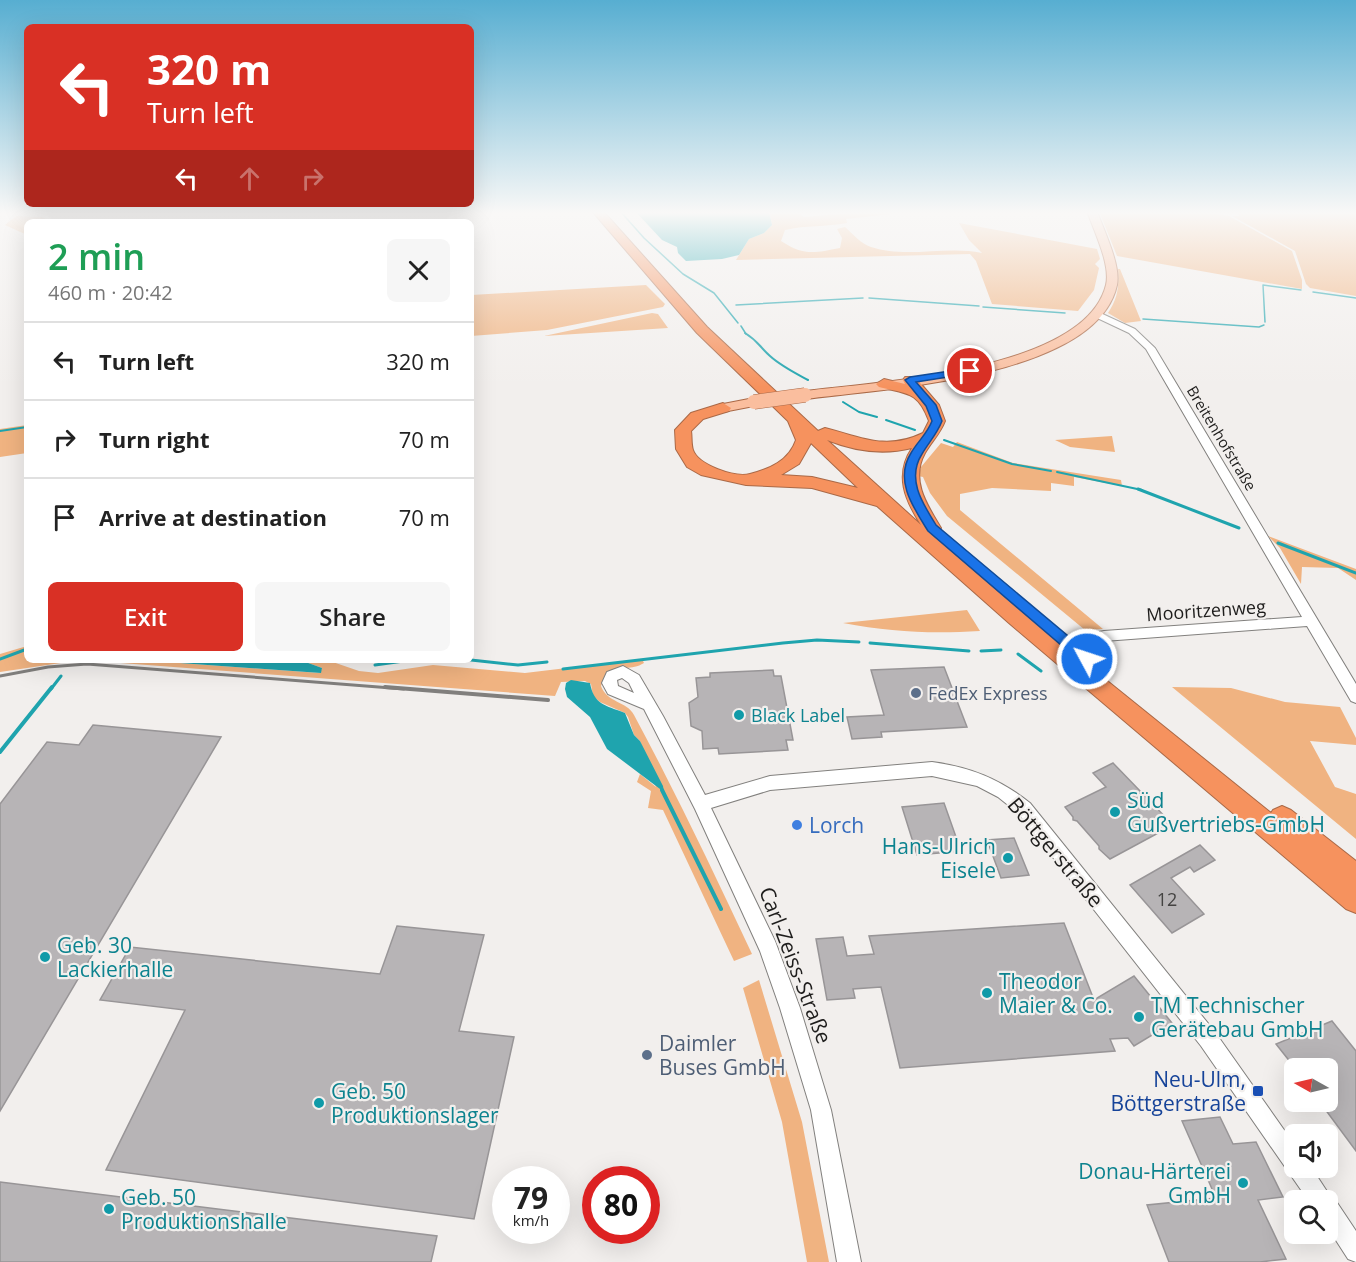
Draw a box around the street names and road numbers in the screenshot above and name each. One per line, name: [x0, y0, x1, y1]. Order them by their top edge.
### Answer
street label: Breitenhofstraße: [1183, 382, 1261, 494]
street label: Mooritzenweg: [1146, 594, 1267, 626]
street label: Böttgerstraße: [1002, 791, 1110, 913]
street label: Carl-Zeiss-Straße: [753, 883, 839, 1047]

